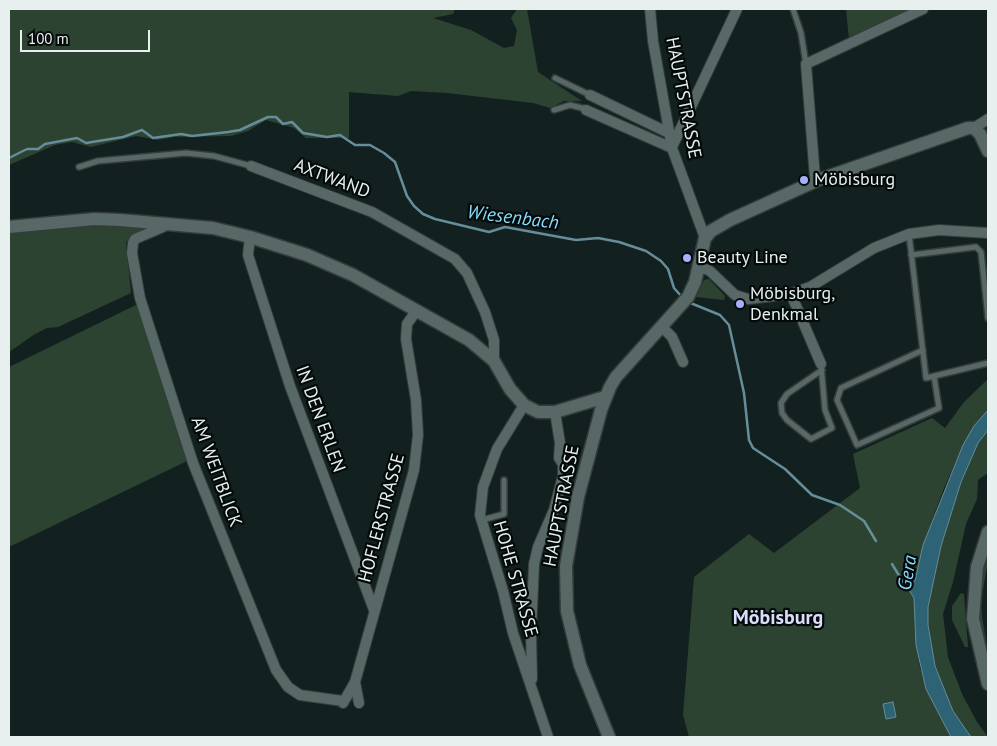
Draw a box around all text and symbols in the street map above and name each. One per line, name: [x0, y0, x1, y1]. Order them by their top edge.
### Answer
scale bar: [22, 20, 152, 52]
text: 100 m: [28, 29, 69, 48]
street label: HAUPTSTRASSE: [661, 35, 705, 161]
street label: AXTWAND: [291, 155, 373, 203]
place label: Möbisburg: [814, 169, 895, 191]
marker: Möbisburg: [798, 174, 810, 186]
water label: Wiesenbach: [466, 201, 560, 235]
place label: Beauty Line: [697, 247, 788, 269]
marker: Beauty Line: [681, 252, 693, 264]
place label: Möbisburg, Denkmal: [750, 283, 835, 326]
marker: Möbisburg, Denkmal: [734, 298, 746, 310]
street label: IN DEN ERLEN: [291, 363, 349, 475]
street label: AM WEITBLICK: [186, 414, 246, 530]
street label: HAUPTSTRASSE: [540, 443, 584, 569]
street label: HOFLERSTRASSE: [354, 451, 410, 585]
street label: HOHE STRASSE: [488, 518, 542, 640]
water label: Gera: [894, 554, 922, 592]
district label: Möbisburg: [733, 606, 823, 630]

